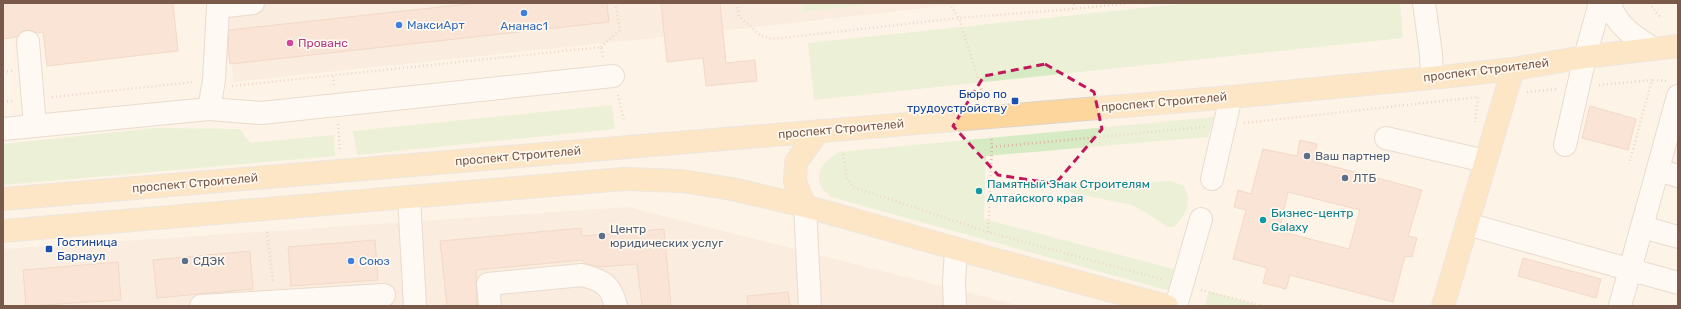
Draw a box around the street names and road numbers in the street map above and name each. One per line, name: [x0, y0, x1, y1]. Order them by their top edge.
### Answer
street label: проспект Строителей: [1422, 55, 1550, 85]
street label: проспект Строителей: [1100, 90, 1228, 114]
street label: проспект Строителей: [777, 117, 905, 141]
street label: проспект Строителей: [454, 144, 582, 168]
street label: проспект Строителей: [131, 171, 259, 195]

